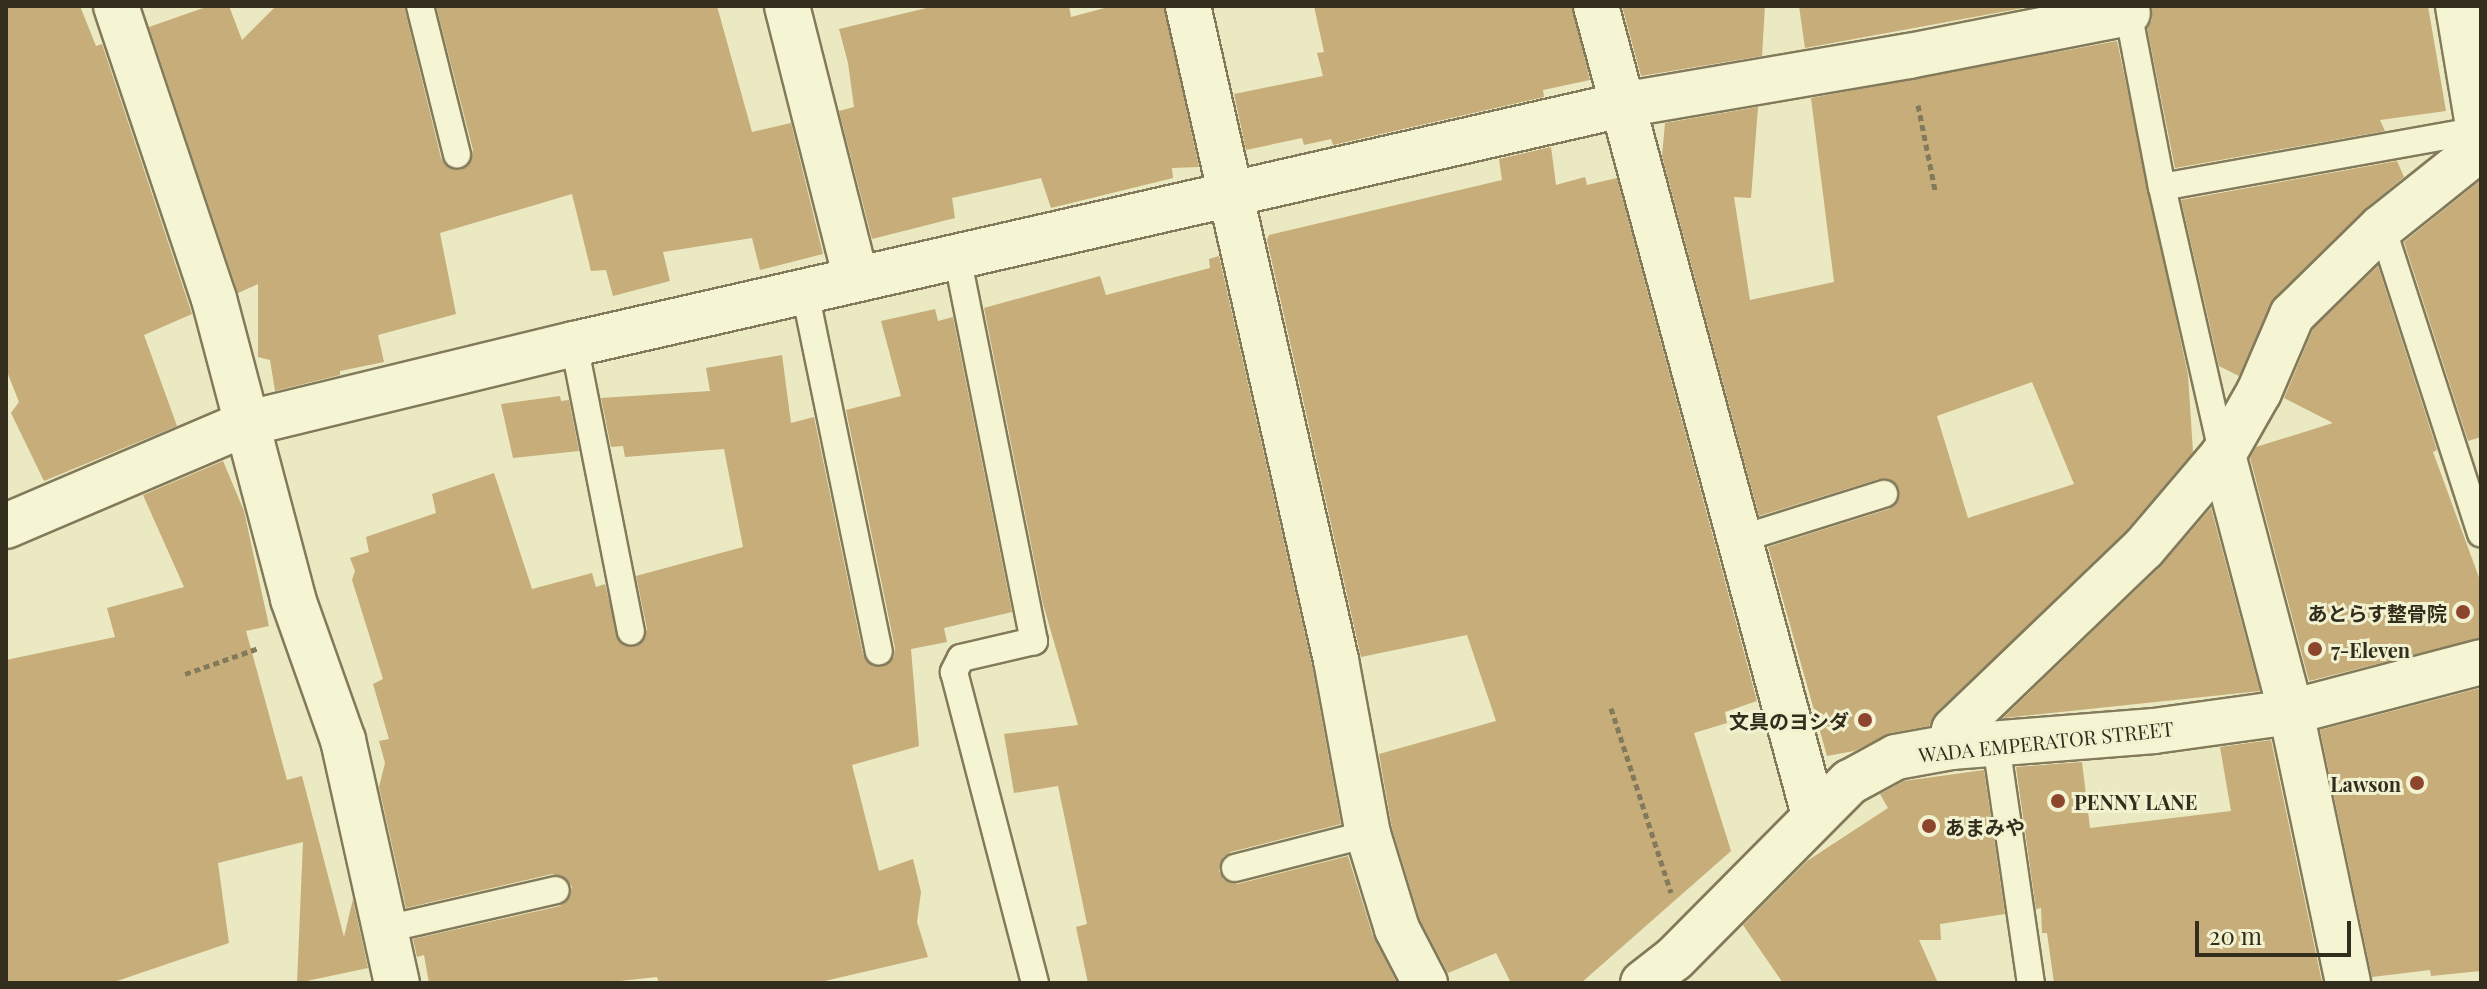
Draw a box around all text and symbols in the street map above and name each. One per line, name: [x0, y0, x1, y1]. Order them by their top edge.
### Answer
place label: あとらす整骨院: [2307, 600, 2447, 624]
marker: あとらす整骨院: [2454, 603, 2472, 621]
place label: 7-Eleven: [2331, 637, 2410, 661]
marker: 7-Eleven: [2306, 640, 2324, 658]
place label: 文具のヨシダ: [1729, 708, 1849, 732]
marker: 文具のヨシダ: [1856, 711, 1874, 729]
street label: WADA EMPERATOR STREET: [1917, 716, 2175, 766]
place label: Lawson: [2330, 771, 2401, 795]
marker: Lawson: [2408, 774, 2426, 792]
place label: PENNY LANE: [2074, 789, 2198, 813]
marker: PENNY LANE: [2049, 792, 2067, 810]
place label: あまみや: [1945, 814, 2025, 838]
marker: あまみや: [1920, 817, 1938, 835]
scale bar: [2199, 905, 2355, 955]
text: 20 m: [2209, 919, 2262, 951]

